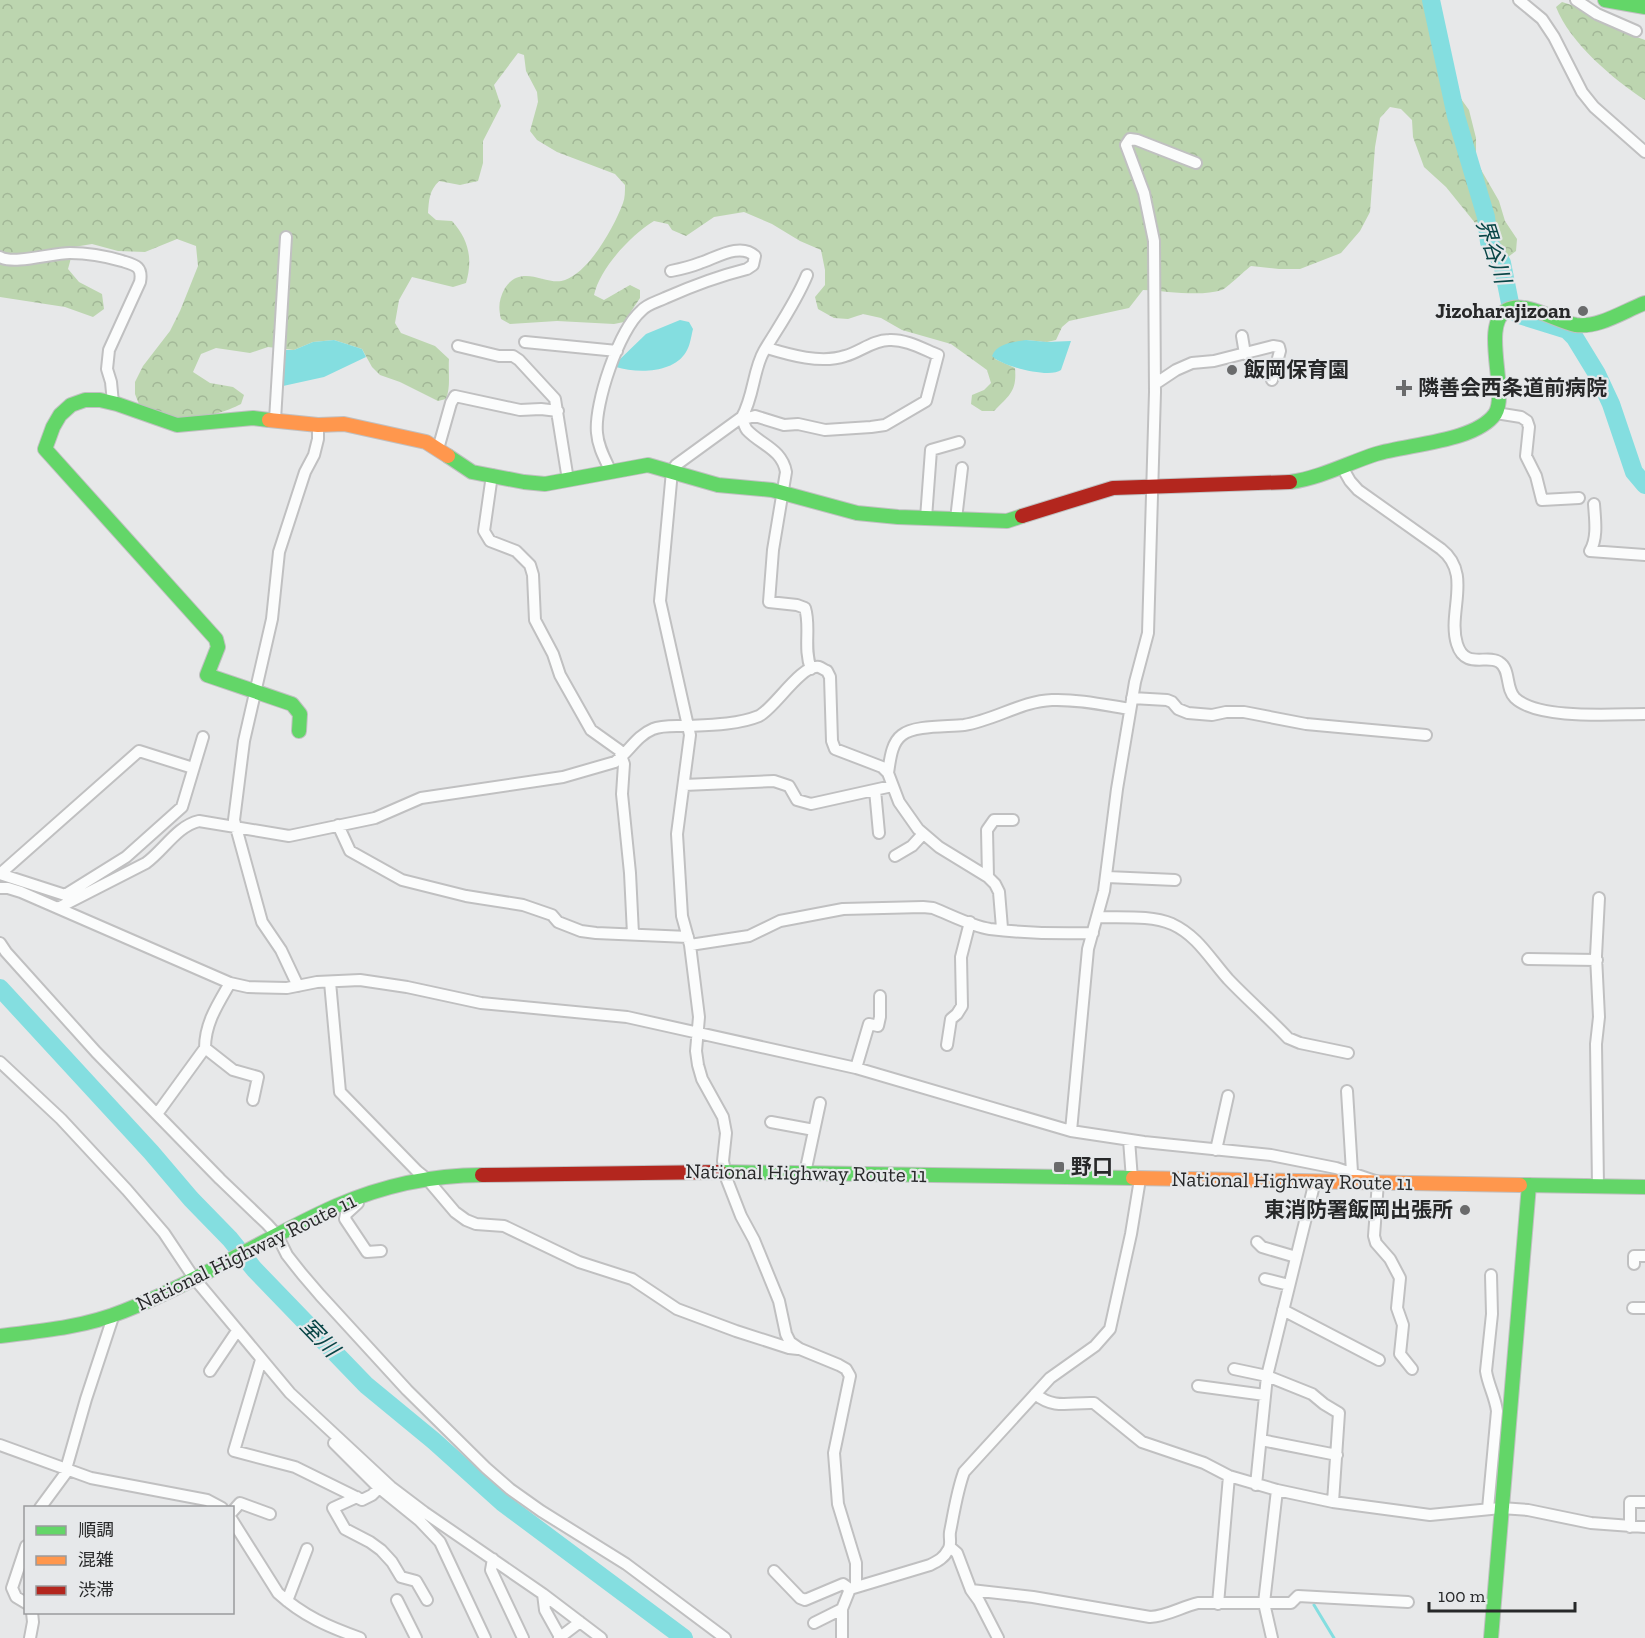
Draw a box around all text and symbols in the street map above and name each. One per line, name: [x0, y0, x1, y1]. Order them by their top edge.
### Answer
water label: 界谷川: [1470, 216, 1517, 289]
place label: Jizoharajizoan: [1435, 298, 1572, 323]
marker: Jizoharajizoan: [1576, 304, 1590, 318]
place label: 飯岡保育園: [1243, 357, 1349, 382]
marker: 飯岡保育園: [1225, 363, 1239, 377]
place label: 隣善会西条道前病院: [1418, 375, 1607, 400]
marker: 隣善会西条道前病院: [1395, 379, 1413, 397]
place label: 野口: [1071, 1154, 1113, 1179]
street label: National Highway Route 11: [685, 1158, 927, 1187]
marker: 野口: [1052, 1160, 1066, 1174]
street label: National Highway Route 11: [1171, 1166, 1413, 1195]
street label: National Highway Route 11: [132, 1187, 360, 1316]
place label: 東消防署飯岡出張所: [1264, 1197, 1453, 1222]
marker: 東消防署飯岡出張所: [1458, 1203, 1472, 1217]
water label: 室川: [295, 1312, 346, 1364]
legend: [24, 1506, 234, 1614]
text: 順調: [78, 1519, 114, 1541]
text: 混雑: [78, 1549, 114, 1571]
scale bar: [1429, 1575, 1574, 1613]
text: 渋滞: [78, 1579, 114, 1601]
text: 100 m: [1438, 1585, 1486, 1607]

